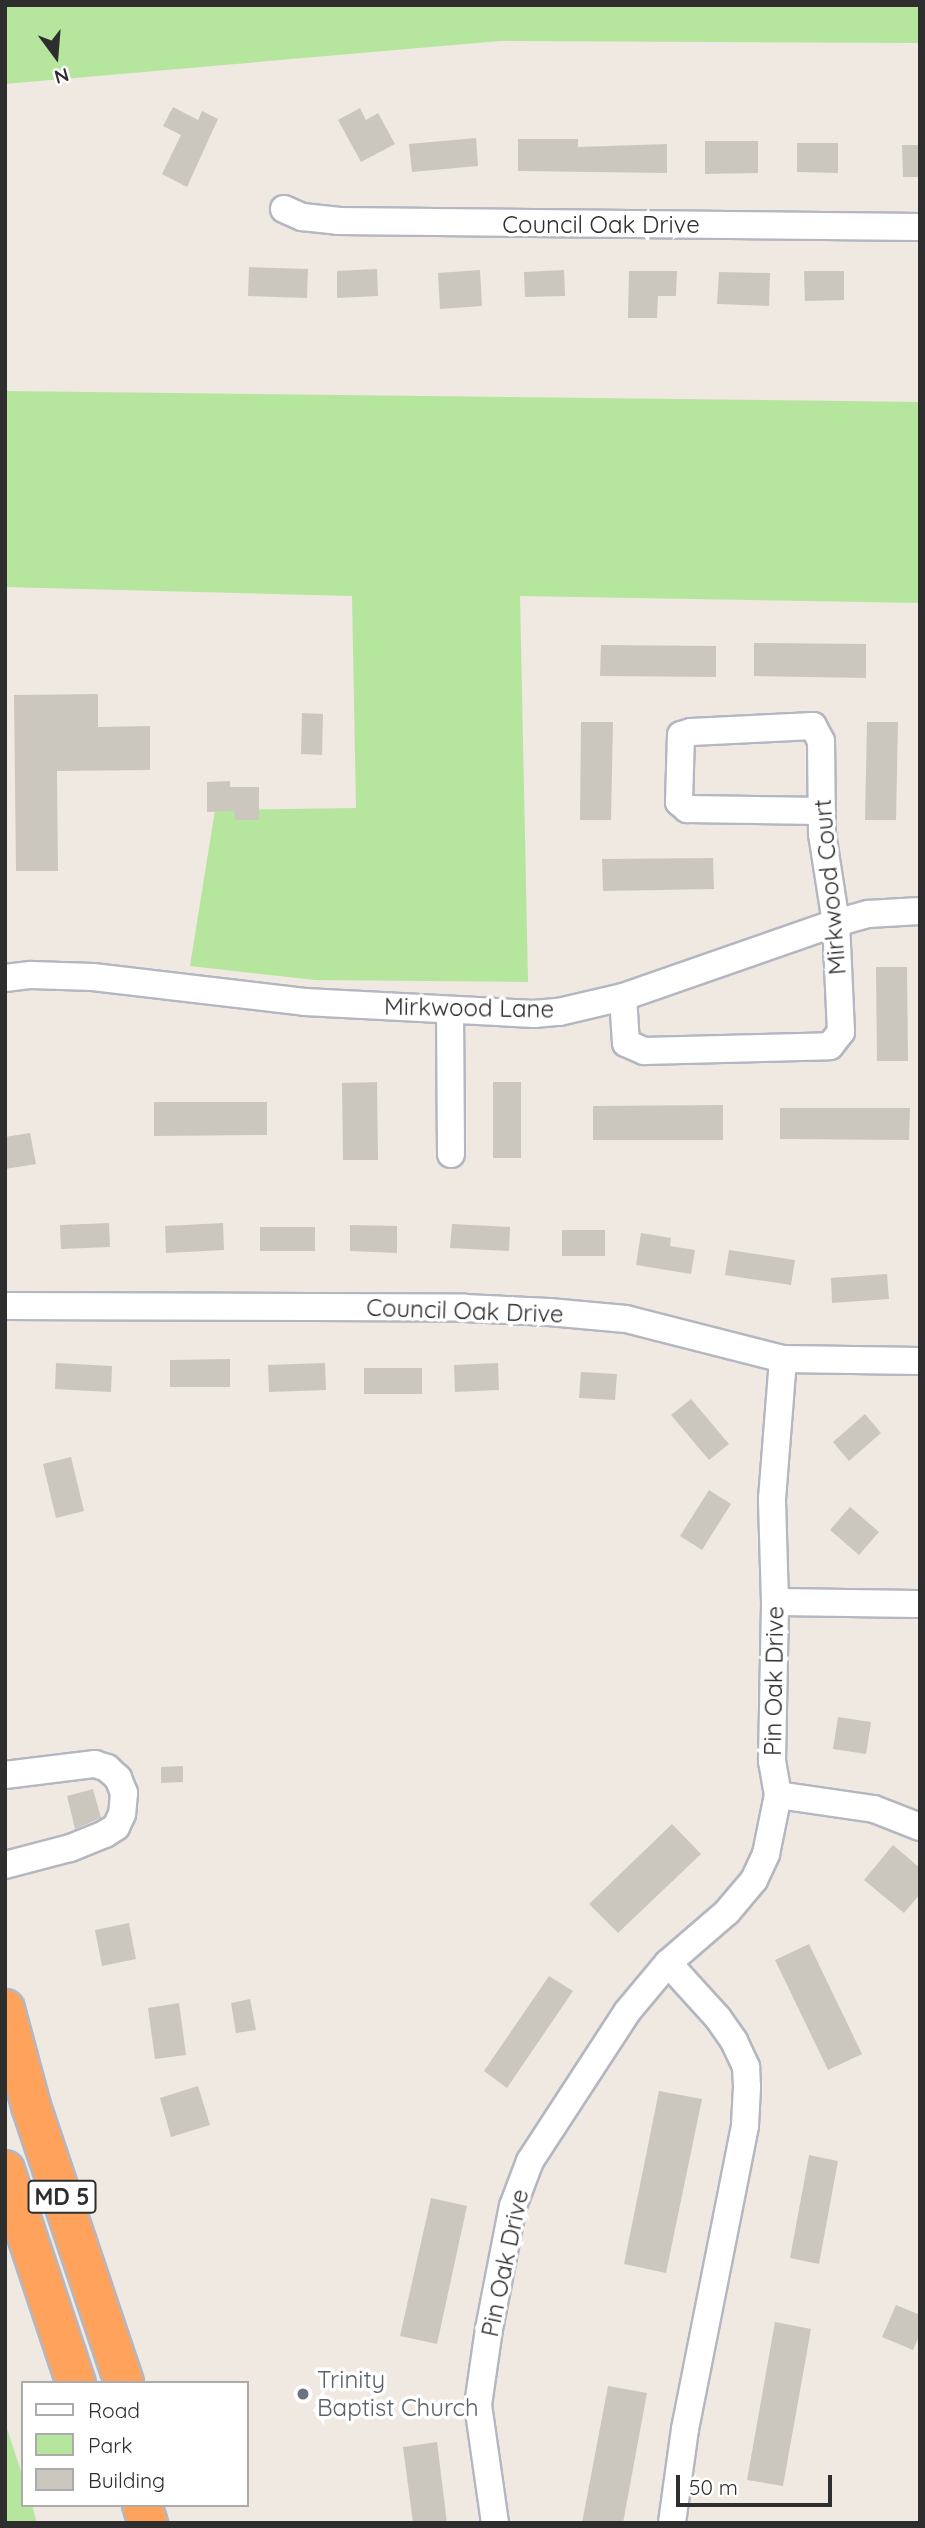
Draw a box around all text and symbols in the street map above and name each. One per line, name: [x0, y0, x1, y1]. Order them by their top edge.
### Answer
north arrow: [21, 21, 91, 91]
text: N: [52, 63, 72, 90]
street label: Council Oak Drive: [502, 211, 700, 239]
street label: Mirkwood Court: [808, 798, 852, 976]
street label: Mirkwood Lane: [384, 992, 554, 1024]
street label: Council Oak Drive: [366, 1293, 564, 1329]
street label: Pin Oak Drive: [758, 1606, 790, 1756]
road number: MD 5: [27, 2178, 97, 2216]
street label: Pin Oak Drive: [475, 2187, 535, 2339]
place label: Trinity Baptist Church: [317, 2366, 479, 2422]
legend: [21, 2381, 248, 2507]
marker: Trinity Baptist Church: [295, 2386, 311, 2402]
text: Road: [88, 2397, 140, 2423]
text: Park: [88, 2432, 132, 2458]
scale bar: [680, 2462, 836, 2506]
text: Building: [88, 2467, 165, 2493]
text: 50 m: [689, 2474, 738, 2500]

